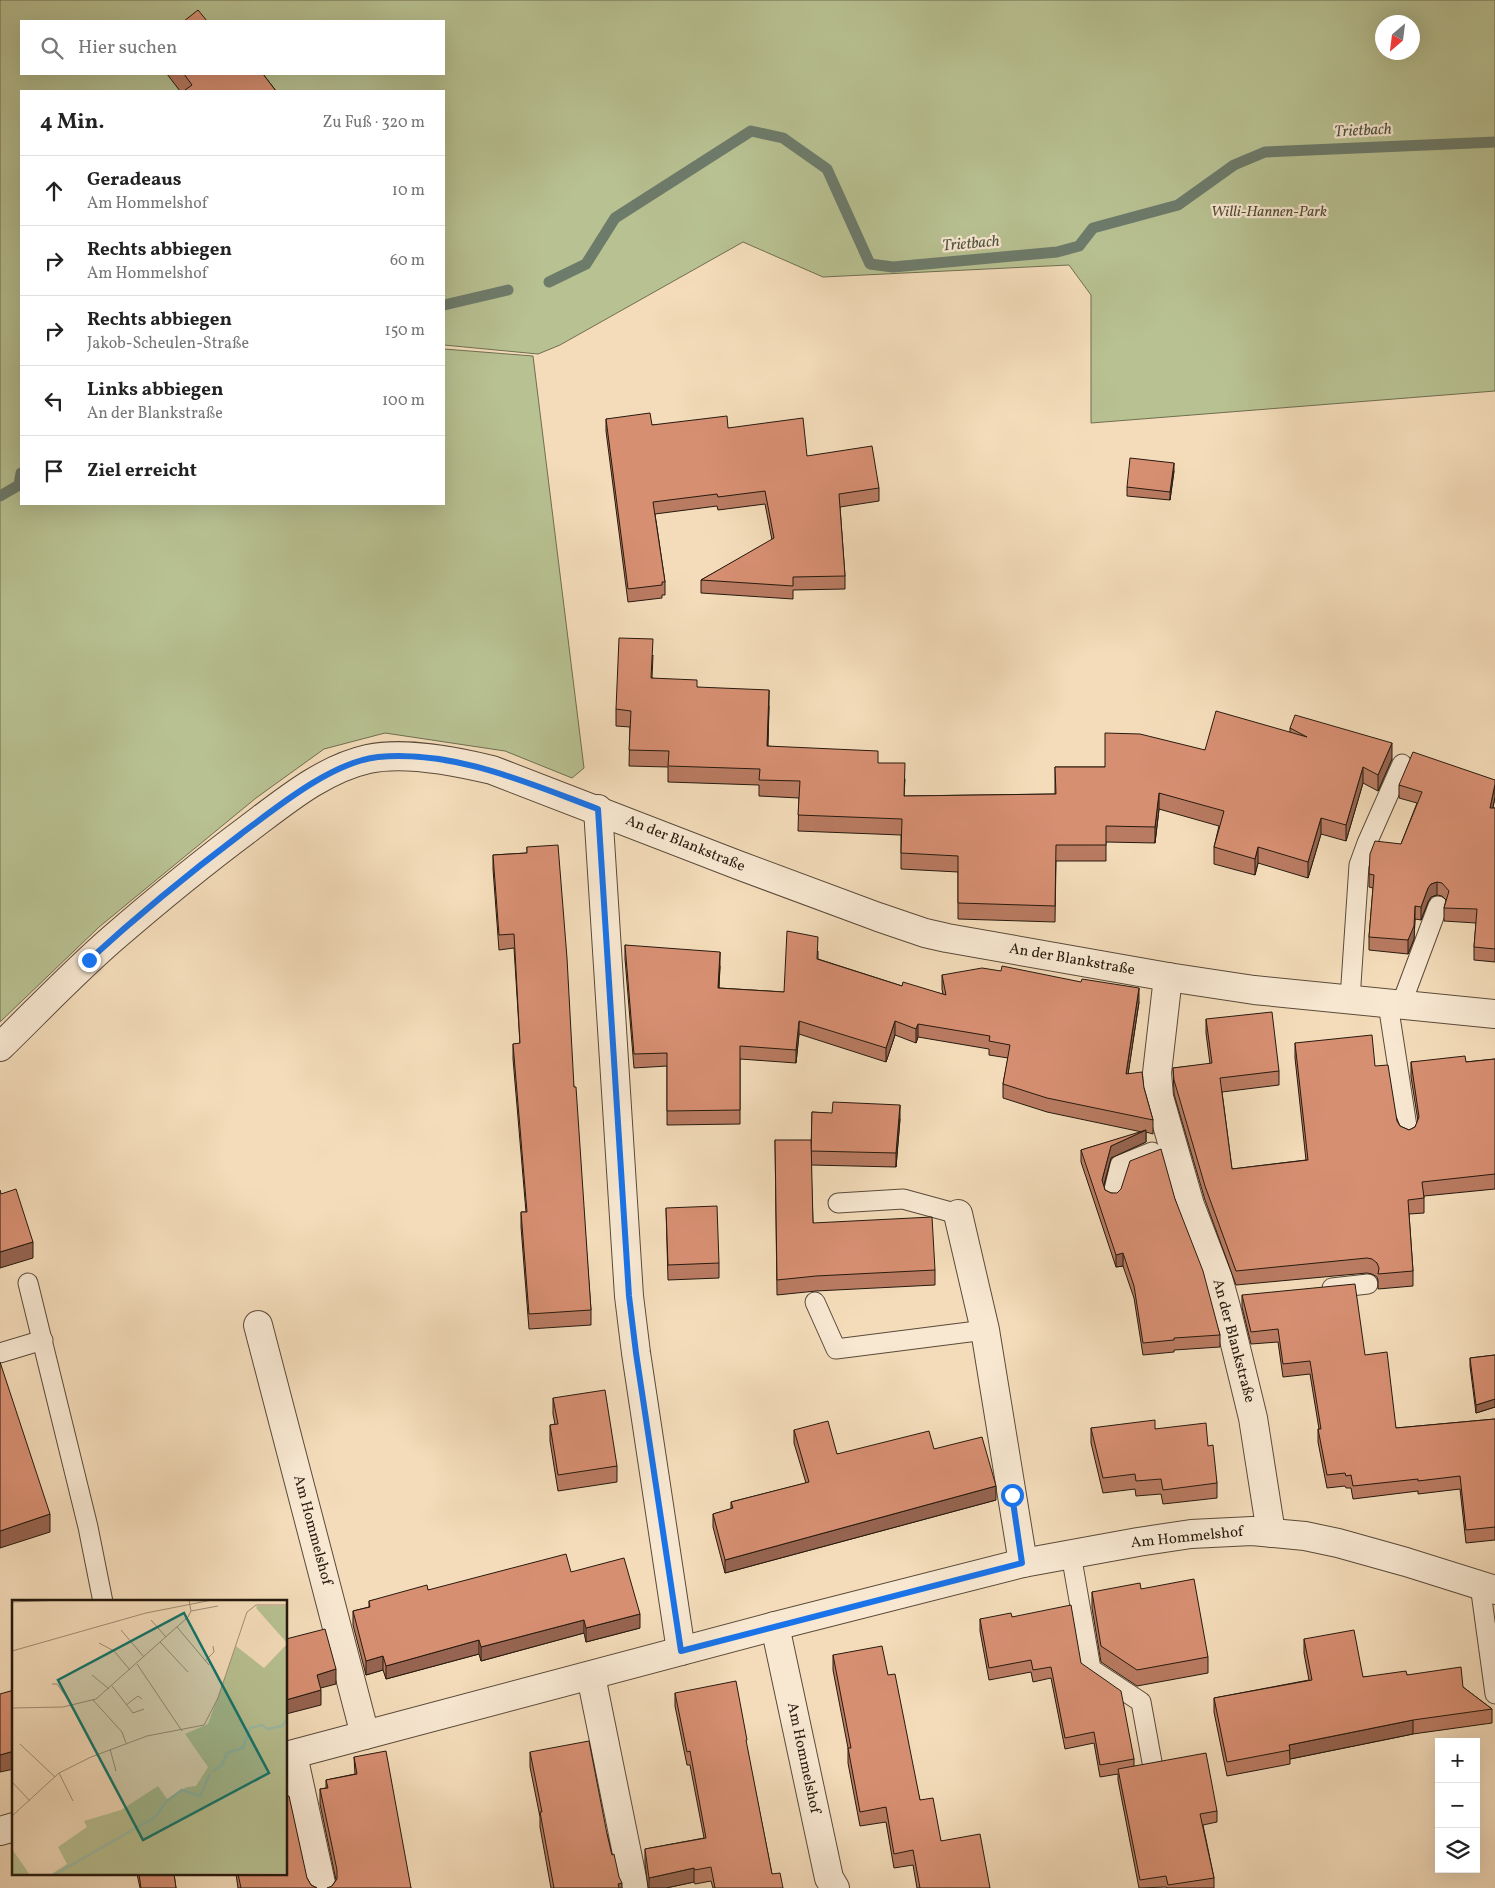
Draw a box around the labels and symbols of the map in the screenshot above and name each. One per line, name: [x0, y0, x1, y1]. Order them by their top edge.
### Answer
north arrow: [1375, 15, 1420, 60]
water label: Trietbach: [1334, 119, 1392, 143]
park label: Willi-Hannen-Park: [1211, 202, 1327, 223]
water label: Trietbach: [941, 231, 1001, 257]
street label: An der Blankstraße: [622, 810, 748, 878]
street label: An der Blankstraße: [1007, 939, 1137, 981]
route end: [78, 949, 101, 972]
street label: An der Blankstraße: [1206, 1277, 1260, 1405]
street label: Am Hommelshof: [287, 1473, 337, 1589]
route start: [1001, 1484, 1024, 1507]
street label: Am Hommelshof: [1130, 1521, 1246, 1554]
inset map: [12, 1600, 288, 1876]
street label: Am Hommelshof: [781, 1701, 825, 1817]

